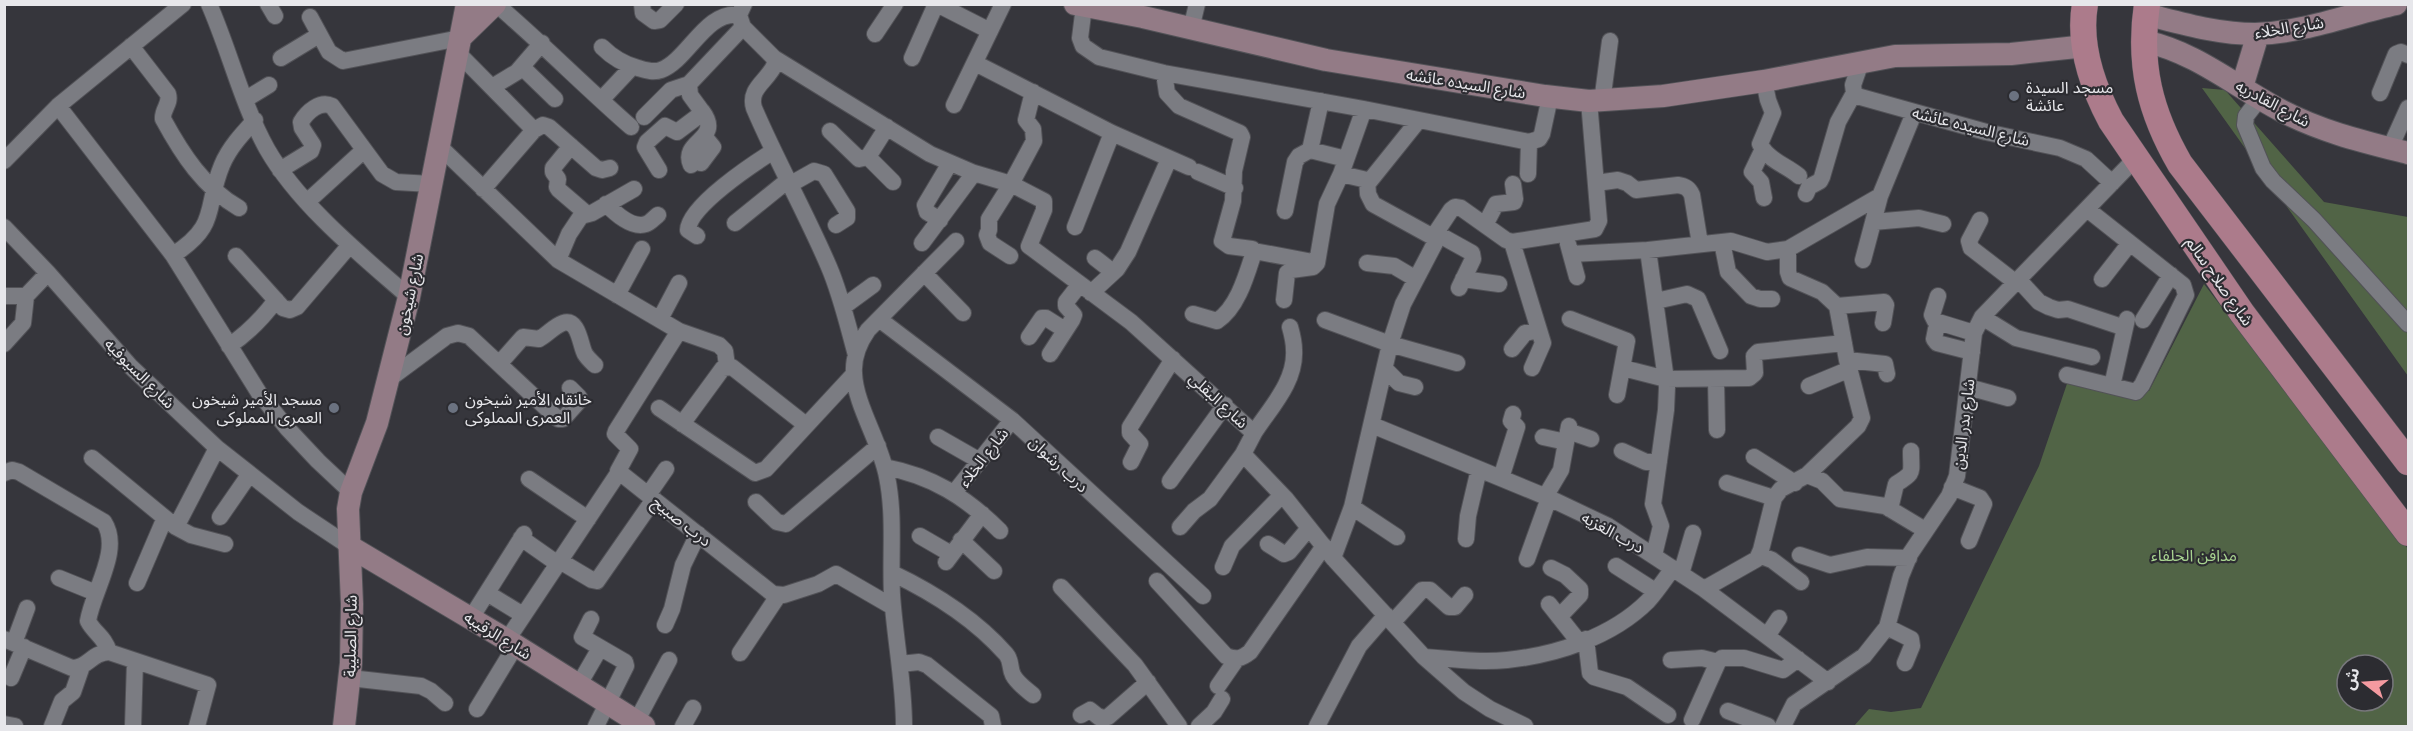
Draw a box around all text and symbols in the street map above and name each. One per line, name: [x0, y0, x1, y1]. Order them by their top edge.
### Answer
street label: شارع الخلاء: [2253, 11, 2325, 45]
street label: شارع السيده عائشه: [1404, 63, 1527, 105]
street label: شارع القادريه: [2231, 74, 2314, 134]
place label: مسجد السيدة عائشة: [2026, 76, 2113, 116]
marker: مسجد السيدة عائشة: [2007, 89, 2021, 103]
street label: شارع السيده عائشه: [1909, 101, 2032, 153]
street label: شارع صلاح سالم: [2179, 232, 2259, 331]
street label: شارع شيخون: [390, 251, 430, 337]
street label: شارع السيوفيه: [99, 333, 180, 414]
street label: شارع البقلي: [1183, 367, 1253, 435]
street label: شارع بدر الدين: [1947, 377, 1981, 471]
place label: مسجد الأمير شيخون العمرى المملوكى: [192, 388, 322, 428]
place label: خانقاه الأمير شيخون العمرى المملوكى: [465, 388, 592, 428]
marker: مسجد الأمير شيخون العمرى المملوكى: [327, 401, 341, 415]
marker: خانقاه الأمير شيخون العمرى المملوكى: [446, 401, 460, 415]
street label: شارع الخلاء: [953, 423, 1015, 492]
street label: درب رشوان: [1025, 431, 1093, 497]
street label: درب صبيح: [646, 491, 716, 553]
street label: درب الغزيه: [1578, 506, 1648, 558]
park label: مدافن الحلفاء: [2151, 544, 2237, 566]
street label: شارع الصليبة: [338, 595, 364, 677]
street label: شارع الرقيبه: [459, 606, 536, 666]
north arrow: [2335, 653, 2395, 713]
text: ش: [2337, 665, 2364, 692]

